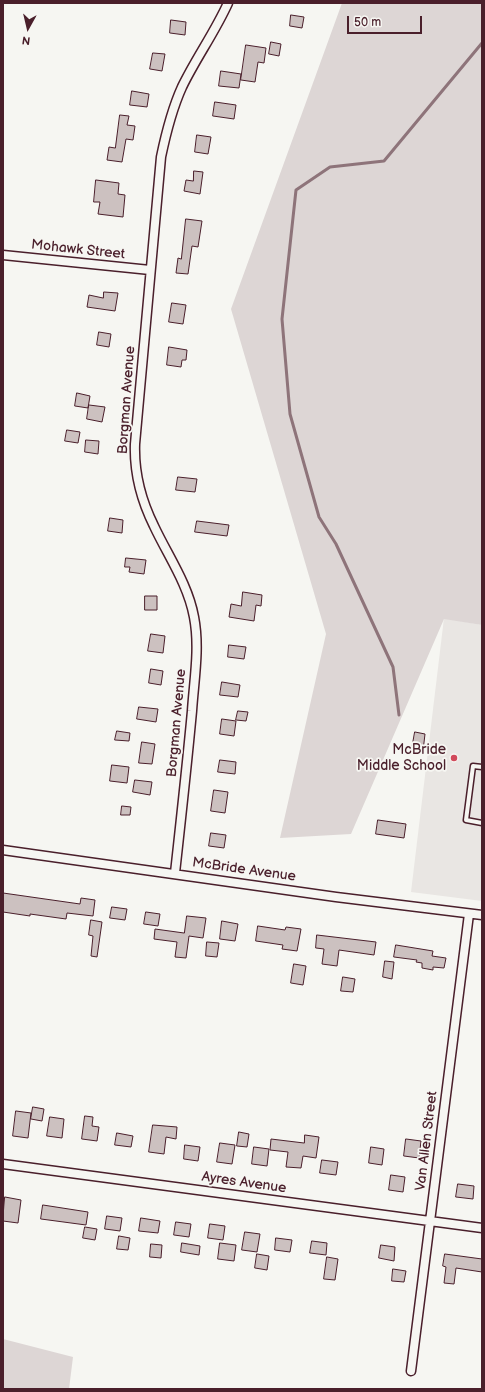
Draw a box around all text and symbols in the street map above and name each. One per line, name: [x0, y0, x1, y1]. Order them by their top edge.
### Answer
north arrow: [8, 8, 48, 48]
scale bar: [349, 8, 424, 34]
text: 50 m: [354, 15, 381, 30]
text: N: [21, 33, 31, 47]
street label: Mohawk Street: [30, 237, 126, 263]
street label: Borgman Avenue: [115, 345, 139, 455]
street label: Borgman Avenue: [164, 668, 190, 778]
place label: McBride Middle School: [357, 742, 446, 774]
marker: McBride Middle School: [449, 753, 459, 763]
street label: McBride Avenue: [191, 854, 297, 886]
street label: Van Allen Street: [413, 1090, 441, 1192]
street label: Ayres Avenue: [201, 1169, 287, 1197]

